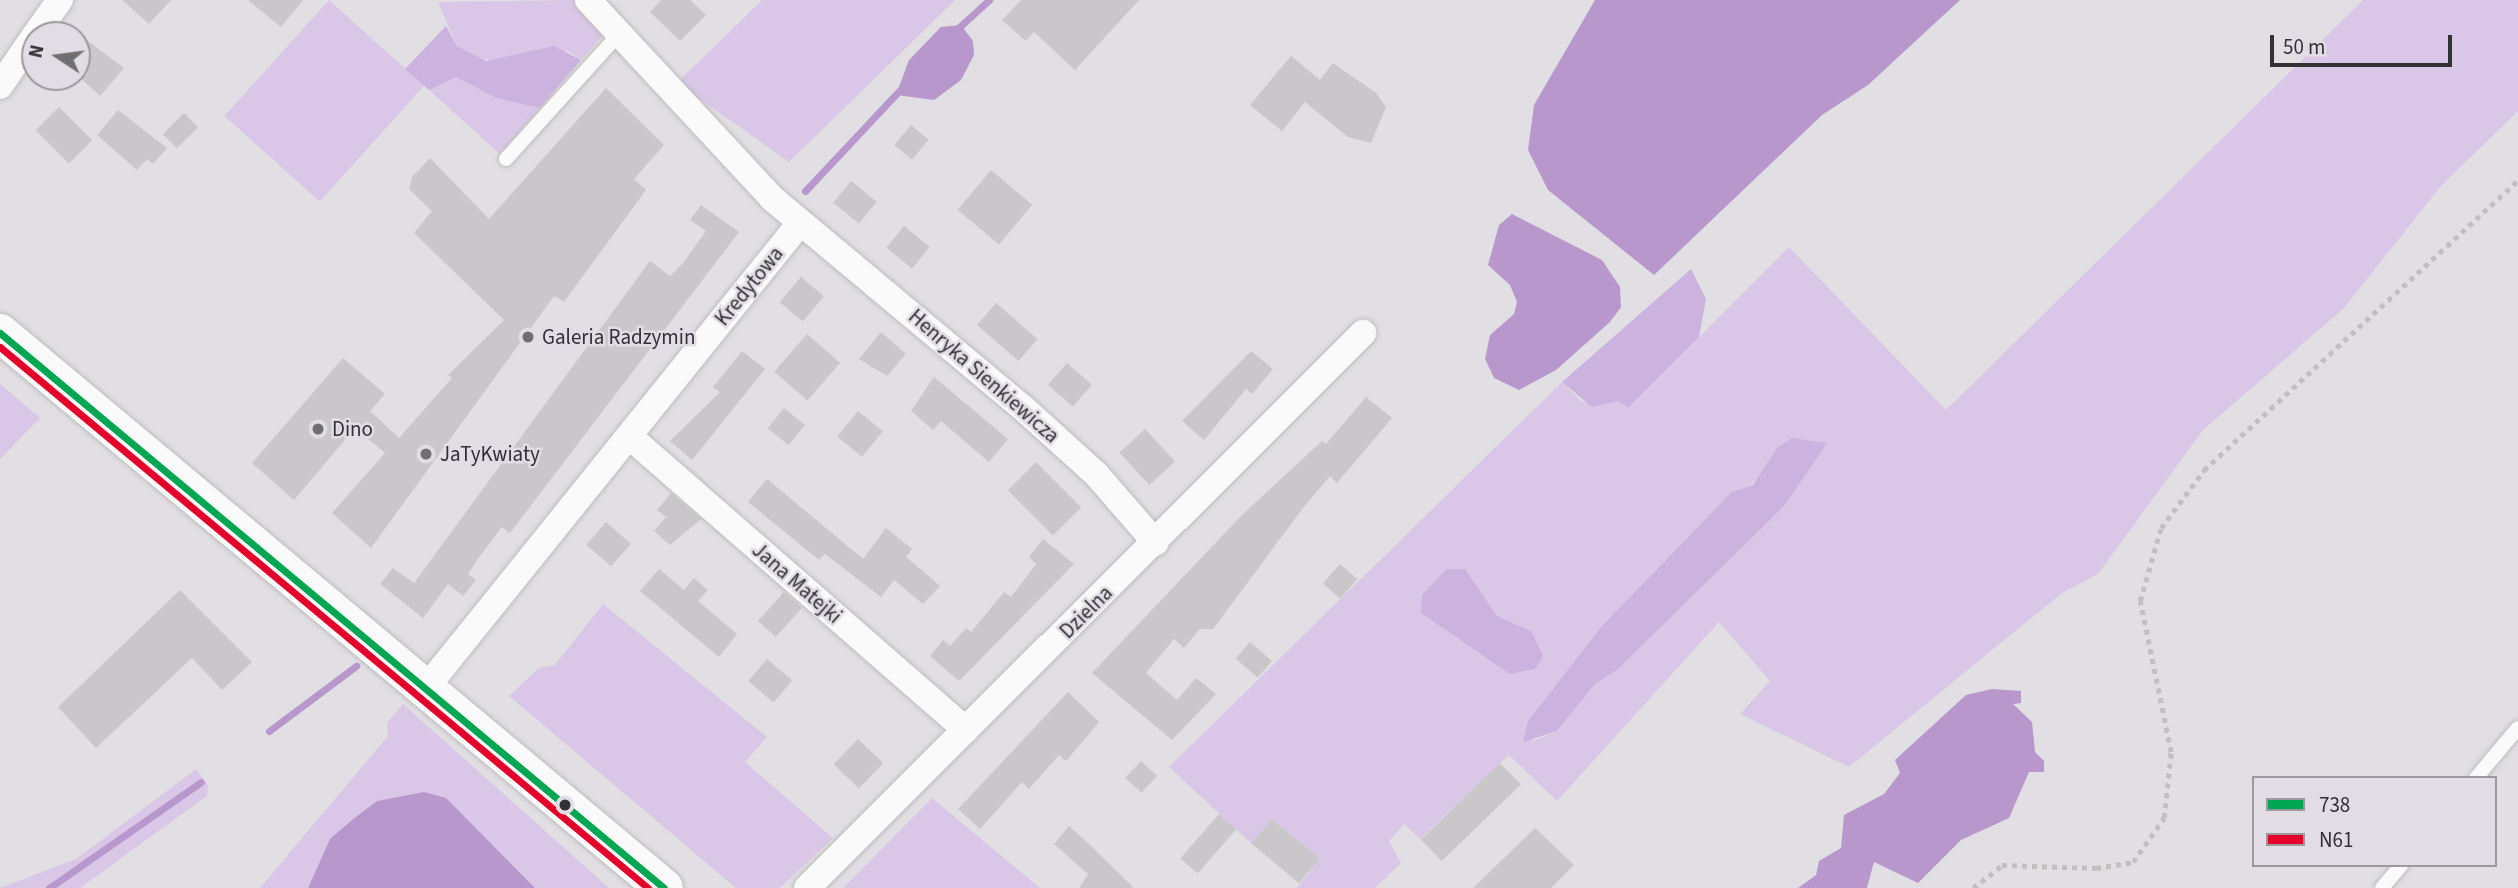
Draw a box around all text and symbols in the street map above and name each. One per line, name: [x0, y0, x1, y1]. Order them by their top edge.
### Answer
north arrow: [21, 21, 91, 91]
scale bar: [2273, 21, 2455, 65]
text: 50 m: [2283, 32, 2325, 62]
text: N: [22, 42, 52, 61]
street label: Kredytowa: [709, 241, 789, 331]
street label: Henryka Sienkiewicza: [903, 304, 1065, 448]
place label: Galeria Radzymin: [542, 324, 695, 350]
marker: Galeria Radzymin: [520, 329, 536, 345]
place label: Dino: [332, 416, 373, 442]
marker: Dino: [310, 421, 326, 437]
place label: JaTyKwiaty: [440, 441, 540, 467]
marker: JaTyKwiaty: [418, 446, 434, 462]
street label: Jana Matejki: [747, 537, 847, 629]
street label: Dzielna: [1054, 580, 1118, 644]
legend: [2252, 776, 2497, 867]
text: 738: [2319, 790, 2350, 820]
unlabelled marker: [558, 798, 572, 812]
text: N61: [2319, 825, 2353, 855]

